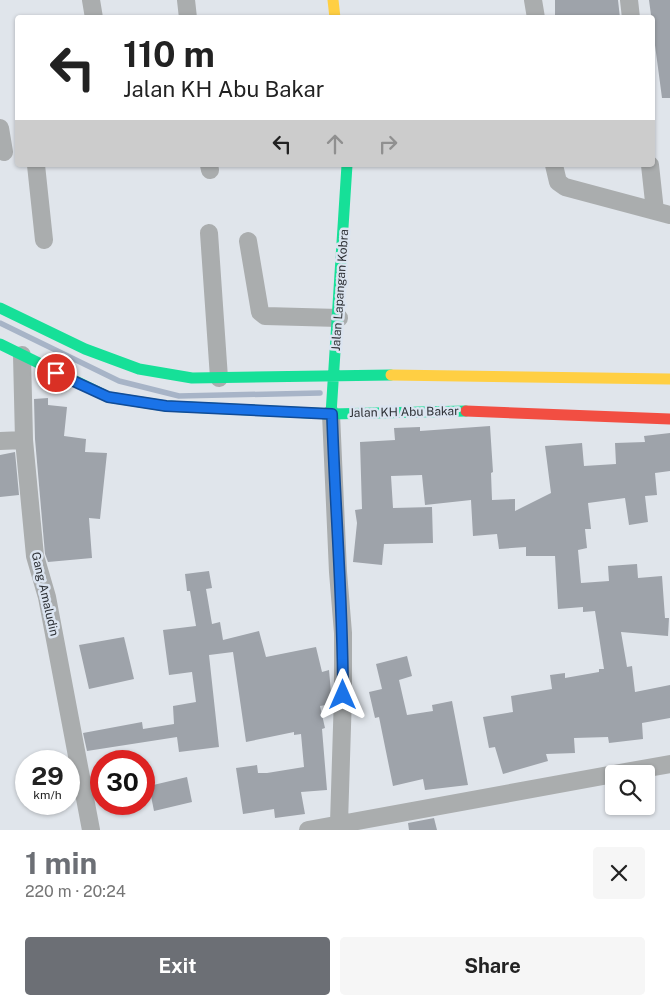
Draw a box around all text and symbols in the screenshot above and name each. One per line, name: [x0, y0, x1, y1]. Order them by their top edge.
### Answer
text: 110 m: [123, 34, 215, 75]
icon: left: [40, 35, 105, 100]
text: Jalan KH Abu Bakar: [123, 76, 324, 102]
icon: left: [268, 130, 296, 158]
icon: ahead: [321, 130, 349, 158]
icon: right: [374, 130, 402, 158]
street label: Jalan Lapangan Kobra: [329, 229, 351, 351]
pin: [35, 352, 77, 394]
icon: arrive: [42, 359, 70, 387]
street label: Jalan KH Abu Bakar: [349, 404, 459, 420]
street label: Gang Amaludin: [29, 551, 61, 637]
position arrow: [316, 668, 368, 720]
speed limit sign: 30: [90, 750, 155, 815]
text: 29: [31, 761, 64, 791]
map controls: [605, 765, 655, 815]
button: search: [605, 765, 655, 815]
text: km/h: [33, 788, 62, 802]
text: 1 min: [25, 845, 97, 881]
button: close: [593, 847, 645, 899]
text: 220 m · 20:24: [25, 882, 126, 901]
button: Exit: [25, 937, 330, 995]
button: Share: [340, 937, 645, 995]

